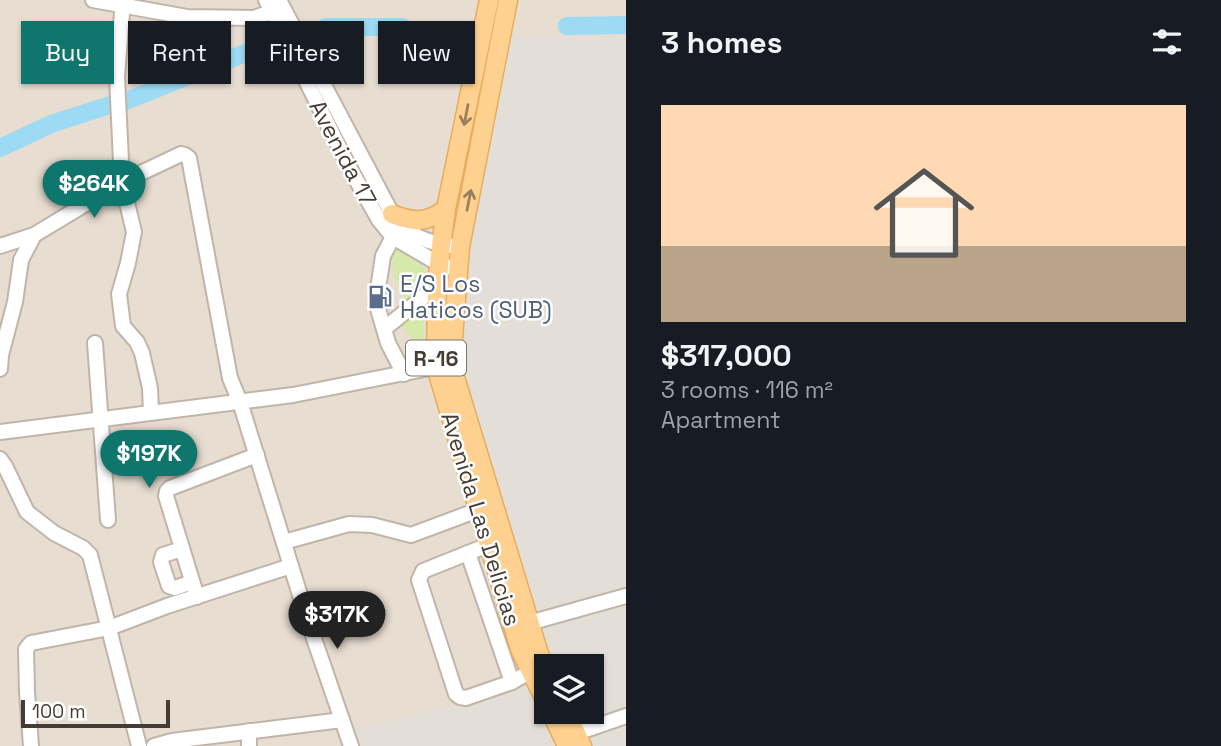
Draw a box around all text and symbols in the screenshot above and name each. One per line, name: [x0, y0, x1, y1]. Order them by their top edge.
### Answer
chip: Buy: [21, 21, 114, 84]
chip: Rent: [128, 21, 231, 84]
chip: Filters: [245, 21, 364, 84]
chip: New: [378, 21, 475, 84]
text: 3 homes: [661, 23, 782, 62]
icon: filters: [1148, 23, 1186, 61]
street label: Avenida 17: [303, 95, 383, 211]
one-way arrow: [458, 103, 472, 126]
icon: home: [861, 150, 987, 276]
pin: $264K: [45, 160, 143, 220]
text: $264K: [59, 168, 129, 198]
one-way arrow: [463, 189, 476, 212]
place label: E/S Los Haticos (SUB): [400, 269, 552, 325]
fuel station icon: E/S Los Haticos (SUB): [366, 283, 394, 311]
text: $317,000: [661, 336, 792, 375]
road number: R-16: [406, 340, 466, 376]
text: 3 rooms · 116 m²: [661, 375, 833, 405]
text: Apartment: [661, 405, 781, 435]
street label: Avenida Las Delicias: [434, 409, 528, 629]
pin: $197K: [100, 430, 198, 490]
text: $197K: [116, 438, 182, 468]
pin: $317K: [288, 592, 386, 651]
text: $317K: [304, 599, 370, 629]
map controls: [534, 654, 604, 724]
button: layers: [534, 654, 604, 724]
scale bar: [21, 697, 170, 729]
text: 100 m: [32, 699, 86, 724]

